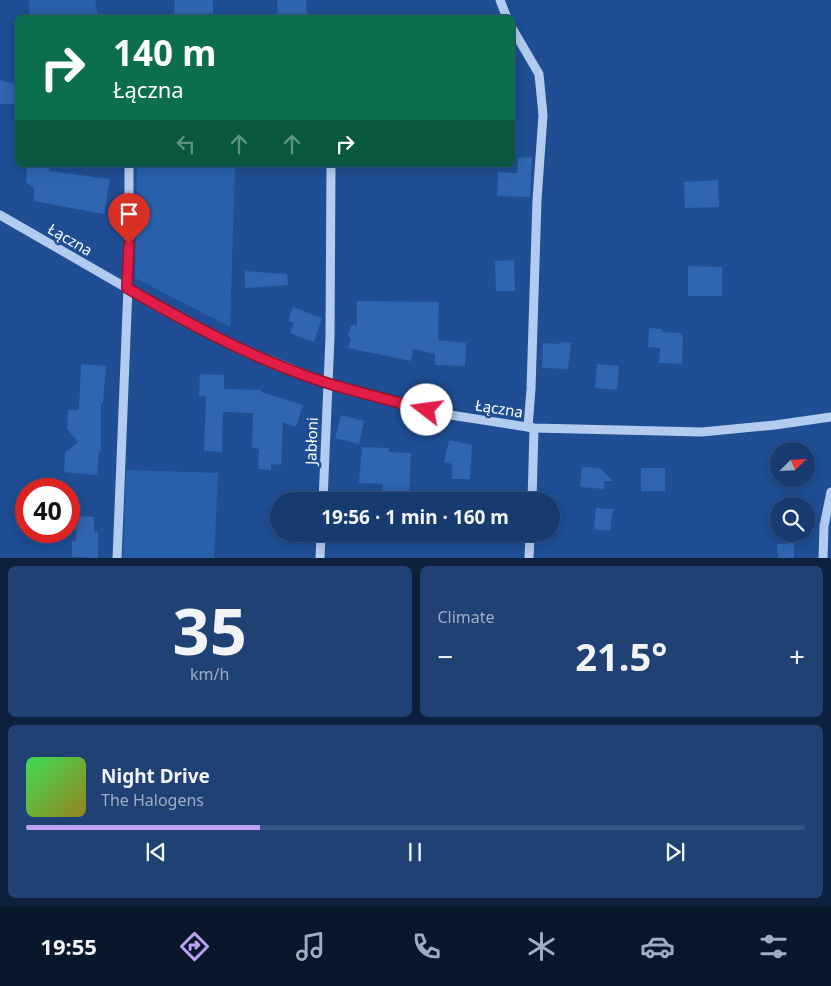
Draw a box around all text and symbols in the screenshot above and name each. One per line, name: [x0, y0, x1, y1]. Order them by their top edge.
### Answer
text: 140 m: [113, 29, 216, 76]
icon: right: [30, 35, 95, 100]
text: Łączna: [113, 74, 184, 104]
icon: left: [172, 130, 200, 158]
icon: ahead: [225, 130, 253, 158]
icon: ahead: [278, 130, 306, 158]
icon: right: [331, 130, 359, 158]
pin: [108, 193, 150, 244]
icon: arrive: [115, 200, 143, 228]
street label: Łączna: [45, 218, 96, 260]
position arrow: [400, 383, 452, 435]
street label: Łączna: [474, 394, 525, 422]
street label: Jabłoni: [300, 417, 322, 467]
north arrow: [770, 442, 815, 488]
map controls: [770, 442, 815, 542]
speed limit sign: 40: [15, 478, 80, 543]
button: search: [770, 497, 815, 542]
text: 19:56 · 1 min · 160 m: [321, 504, 509, 530]
text: 35: [173, 586, 247, 674]
text: Climate: [438, 606, 495, 628]
text: 21.5°: [575, 630, 667, 682]
text: −: [438, 637, 454, 675]
text: +: [789, 637, 805, 675]
text: km/h: [190, 663, 229, 685]
text: Night Drive: [101, 763, 210, 789]
text: The Halogens: [101, 789, 204, 811]
icon: previous: [142, 838, 170, 866]
icon: pause: [401, 838, 429, 866]
icon: next: [661, 838, 689, 866]
icon: directions: [177, 929, 212, 964]
icon: music: [293, 929, 328, 964]
icon: phone: [409, 929, 444, 964]
icon: climate: [524, 929, 559, 964]
icon: car: [640, 929, 675, 964]
icon: filters: [756, 929, 791, 964]
text: 19:55: [40, 931, 97, 961]

